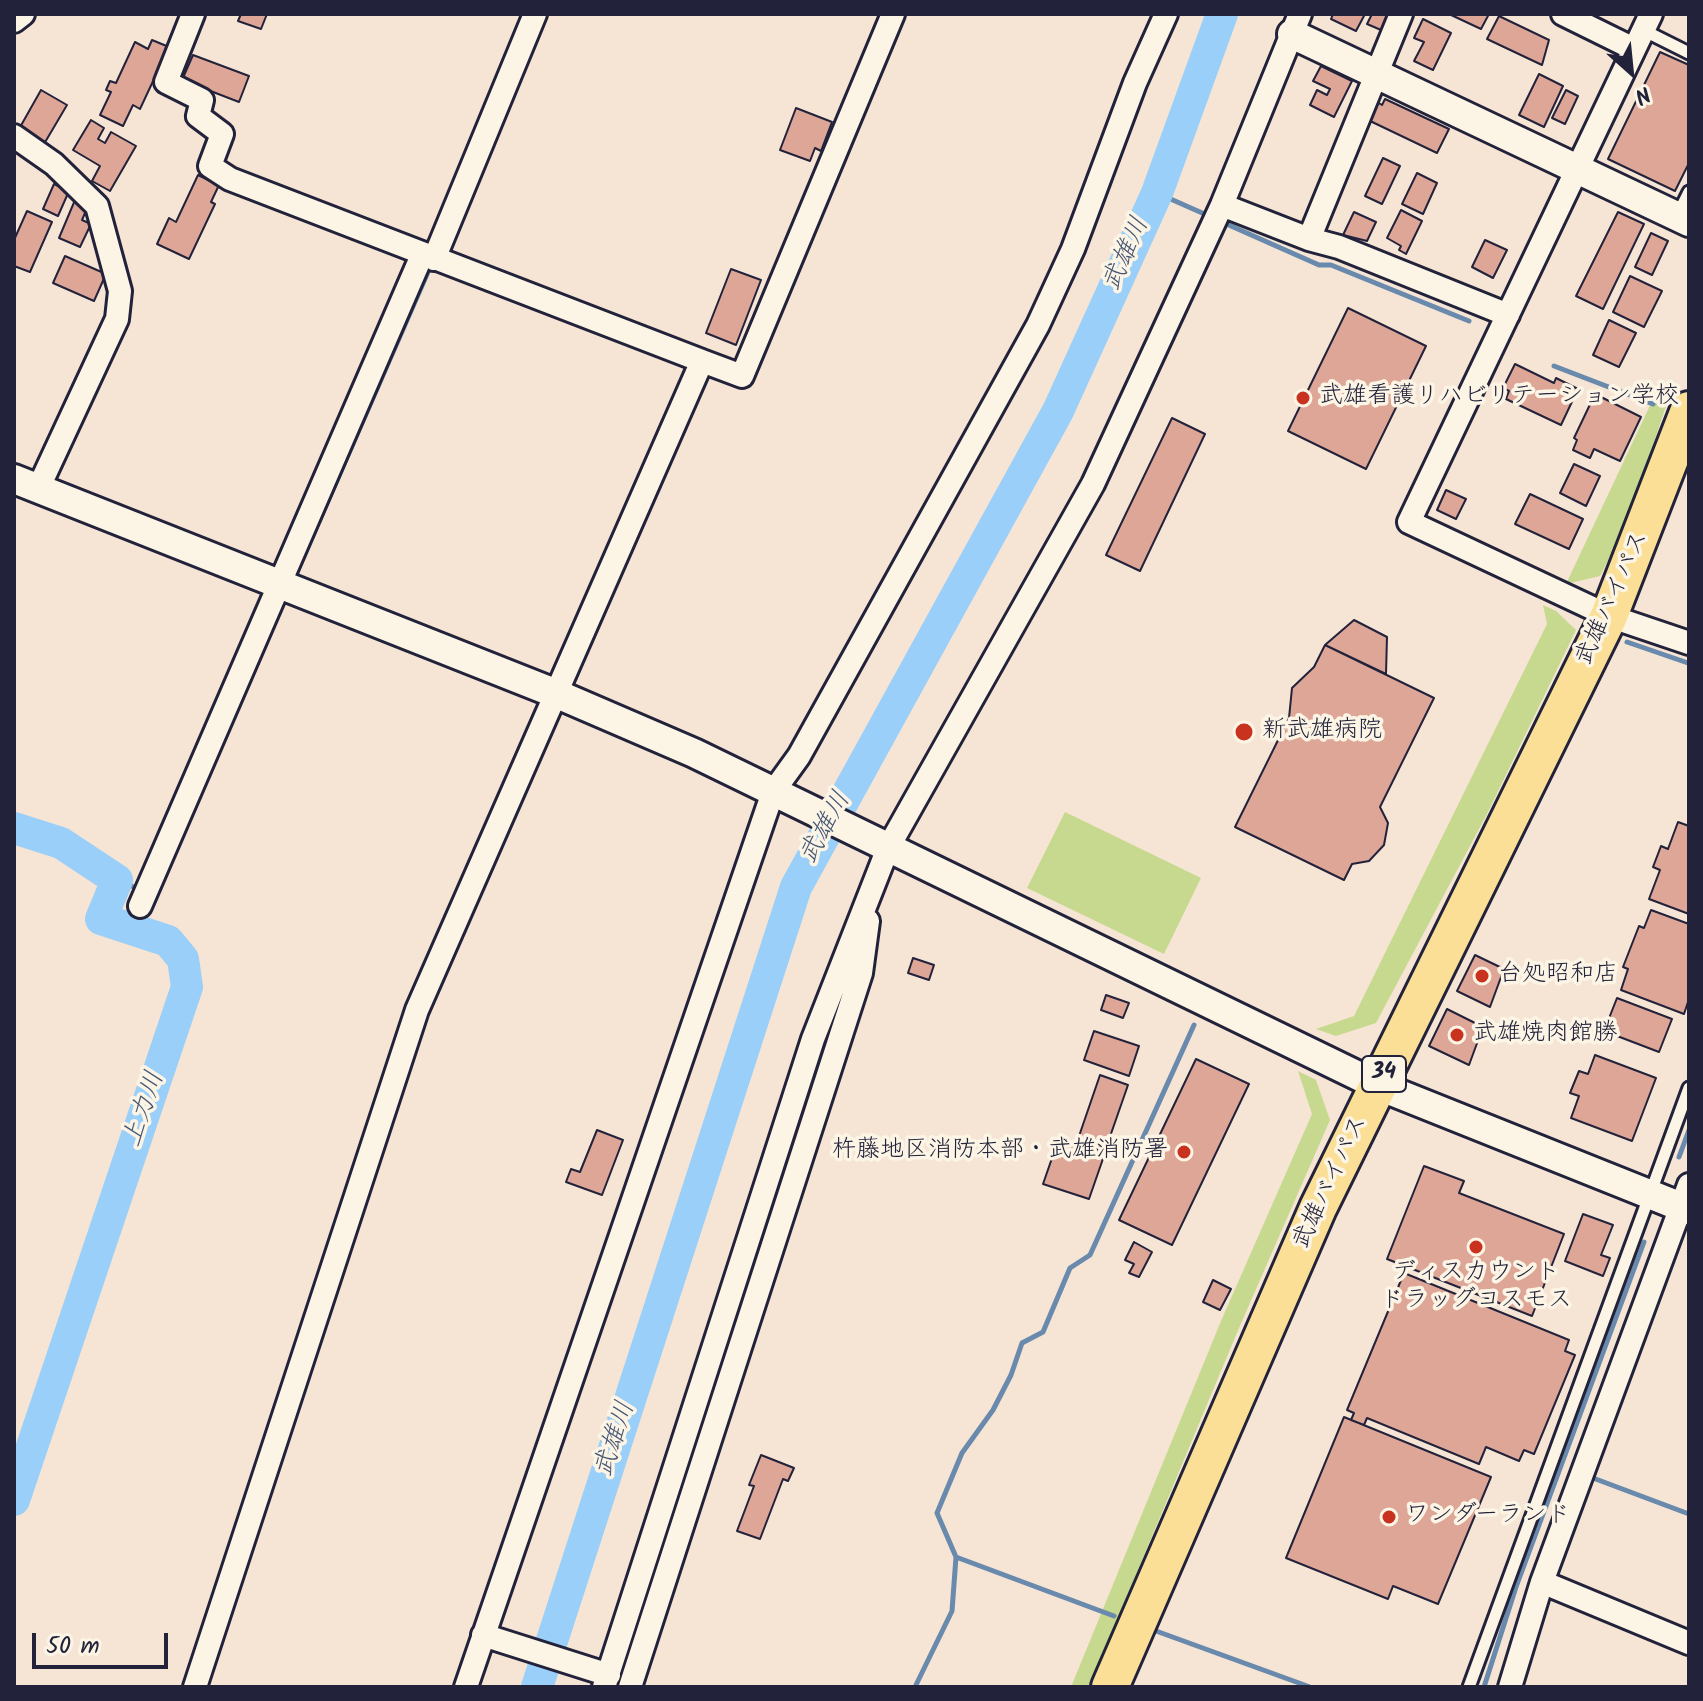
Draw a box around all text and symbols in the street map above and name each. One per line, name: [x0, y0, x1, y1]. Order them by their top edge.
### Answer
north arrow: [1591, 32, 1671, 112]
text: N: [1628, 75, 1656, 113]
water label: 武雄川: [1098, 213, 1158, 297]
place label: 武雄看護リハビリテーション学校: [1319, 384, 1679, 412]
marker: 武雄看護リハビリテーション学校: [1294, 389, 1312, 407]
street label: 武雄バイパス: [1572, 527, 1656, 671]
place label: 新武雄病院: [1262, 718, 1382, 746]
marker: 新武雄病院: [1233, 721, 1255, 743]
water label: 武雄川: [794, 787, 860, 871]
place label: 台処昭和店: [1498, 962, 1618, 990]
marker: 台処昭和店: [1473, 967, 1491, 985]
place label: 武雄焼肉館勝: [1473, 1021, 1617, 1049]
marker: 武雄焼肉館勝: [1448, 1026, 1466, 1044]
road number: 34: [1362, 1056, 1406, 1092]
water label: 上力川: [119, 1068, 173, 1152]
street label: 武雄バイパス: [1289, 1112, 1375, 1254]
place label: 杵藤地区消防本部・武雄消防署: [832, 1138, 1168, 1166]
marker: 杵藤地区消防本部・武雄消防署: [1175, 1143, 1193, 1161]
marker: ディスカウント ドラッグコスモス: [1467, 1238, 1485, 1256]
place label: ディスカウント ドラッグコスモス: [1380, 1260, 1572, 1316]
water label: 武雄川: [590, 1398, 644, 1482]
place label: ワンダーランド: [1405, 1503, 1571, 1531]
marker: ワンダーランド: [1380, 1508, 1398, 1526]
scale bar: [36, 1617, 172, 1667]
text: 50 m: [46, 1627, 100, 1666]

